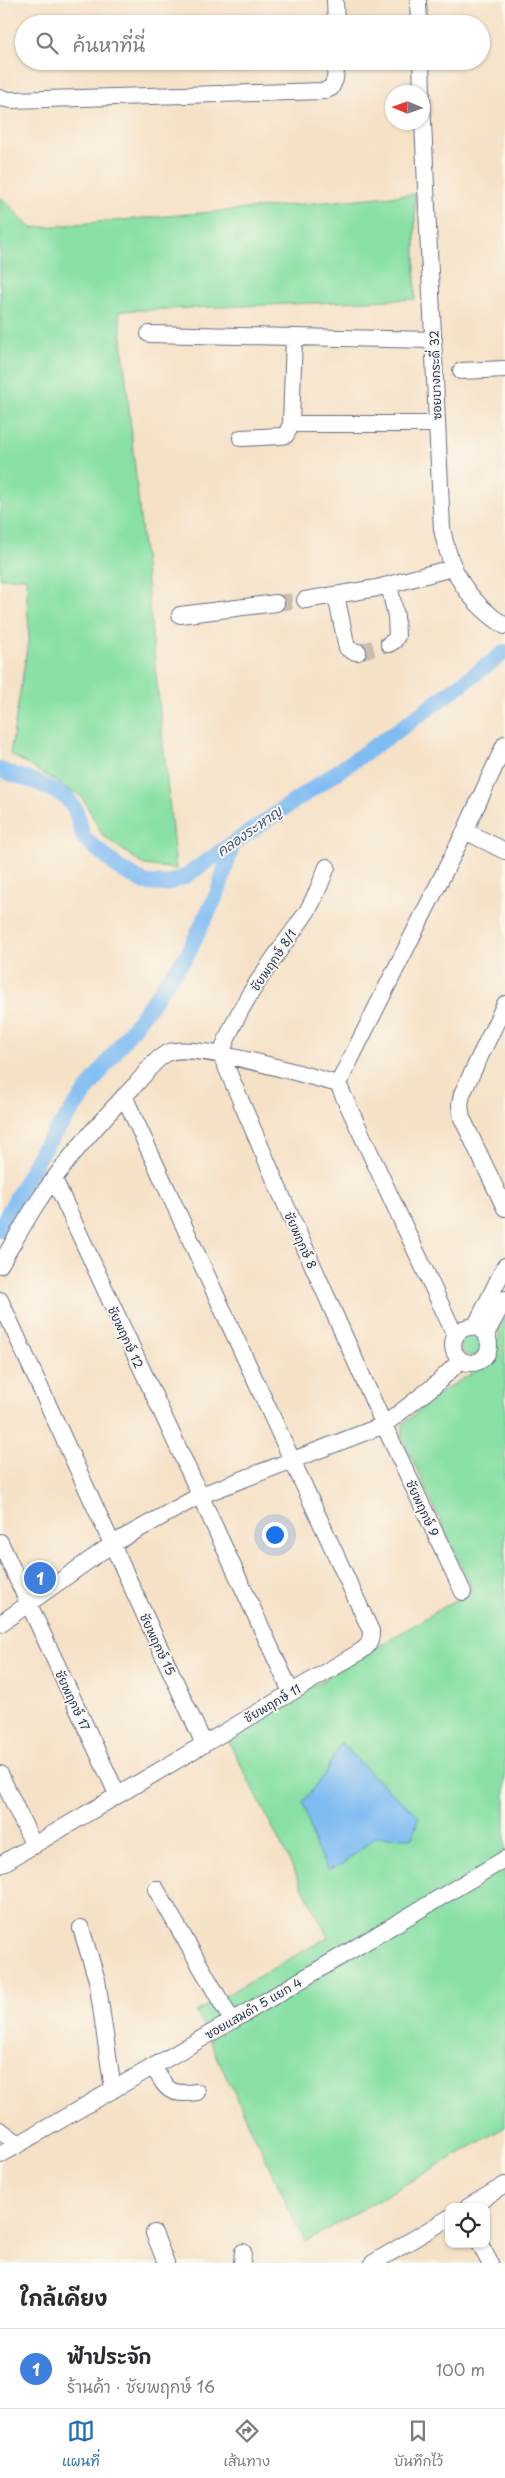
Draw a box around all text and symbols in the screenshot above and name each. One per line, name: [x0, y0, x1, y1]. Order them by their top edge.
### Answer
search box: [15, 15, 490, 70]
icon: search: [33, 29, 61, 57]
text: ค้นหาที่นี่: [73, 30, 145, 58]
north arrow: [385, 85, 430, 130]
street label: ซอยบางกระดี่ 32: [423, 330, 446, 420]
water label: คลองระหาญ: [212, 800, 287, 861]
street label: ชัยพฤกษ์ 8/1: [246, 926, 300, 994]
street label: ชัยพฤกษ์ 8: [280, 1209, 322, 1271]
street label: ชัยพฤกษ์ 12: [104, 1303, 148, 1371]
street label: ชัยพฤกษ์ 9: [402, 1477, 444, 1539]
your location: [262, 1522, 288, 1548]
pin: 1: [24, 1559, 56, 1597]
street label: ชัยพฤกษ์ 15: [136, 1610, 180, 1678]
street label: ชัยพฤกษ์ 17: [51, 1667, 95, 1734]
street label: ชัยพฤกษ์ 11: [240, 1679, 304, 1727]
street label: ซอยแสมดำ 5 แยก 4: [201, 1973, 305, 2043]
map controls: [445, 2203, 490, 2248]
button: locate: [445, 2203, 490, 2248]
text: ใกล้เคียง: [20, 2281, 107, 2313]
text: ฟ้าประจัก: [67, 2342, 151, 2370]
text: 1: [32, 2357, 40, 2381]
text: 100 m: [436, 2357, 485, 2381]
text: ร้านค้า · ชัยพฤกษ์ 16: [67, 2374, 215, 2398]
tab: แผนที่: [62, 2417, 100, 2471]
tab: เส้นทาง: [224, 2417, 270, 2471]
tab: บันทึกไว้: [394, 2417, 443, 2471]

